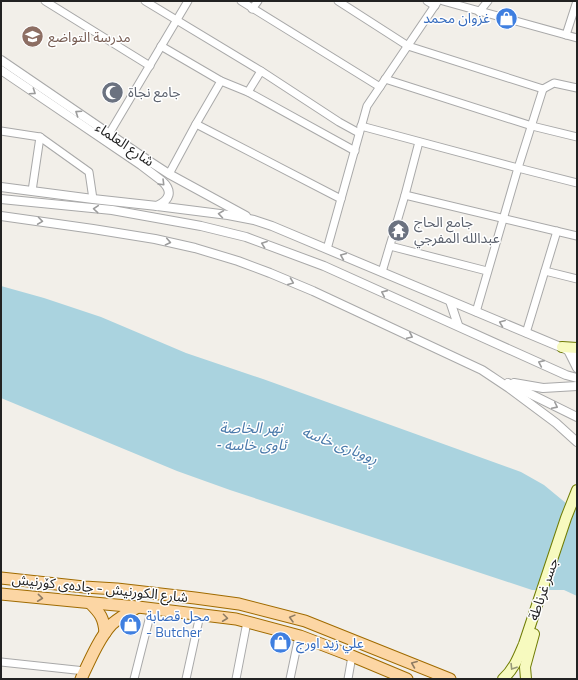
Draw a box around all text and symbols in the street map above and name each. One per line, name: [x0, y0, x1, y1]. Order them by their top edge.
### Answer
shop icon: غزوان محمد: [493, 5, 519, 31]
place label: غزوان محمد: [423, 7, 490, 28]
school or university icon: مدرسة التواضع: [19, 24, 45, 50]
place label: مدرسة التواضع: [48, 26, 131, 48]
mosque icon: جامع نجاة: [99, 79, 125, 105]
place label: جامع نجاة: [128, 81, 181, 103]
one-way arrow: [29, 87, 36, 95]
one-way arrow: [76, 111, 83, 118]
street label: شارع العلماء: [91, 116, 159, 172]
one-way arrow: [157, 178, 165, 185]
one-way arrow: [93, 204, 99, 213]
one-way arrow: [218, 210, 224, 219]
place label: جامع الحاج عبدالله المفرجي: [414, 211, 500, 249]
one-way arrow: [37, 216, 43, 225]
temple icon: جامع الحاج عبدالله المفرجي: [386, 217, 412, 243]
one-way arrow: [165, 237, 171, 245]
one-way arrow: [260, 240, 267, 248]
one-way arrow: [340, 253, 347, 261]
one-way arrow: [287, 277, 295, 285]
one-way arrow: [381, 289, 388, 297]
one-way arrow: [499, 319, 506, 327]
one-way arrow: [405, 331, 413, 339]
one-way arrow: [538, 360, 545, 368]
one-way arrow: [551, 401, 558, 409]
water label: نهر الخاصة - ئاوی خاسە: [216, 416, 288, 456]
water label: ڕووباری خاسە: [298, 420, 382, 471]
street label: جسر غرناطة: [522, 555, 563, 623]
street label: شارع الكورنيش - جادەی کۆرنیش: [11, 568, 189, 608]
one-way arrow: [37, 593, 43, 602]
place label: محل قصابة - Butcher: [146, 605, 210, 642]
shop icon: محل قصابة - Butcher: [118, 611, 144, 637]
one-way arrow: [222, 613, 228, 622]
one-way arrow: [289, 614, 296, 623]
shop icon: علي زيد اورج: [267, 630, 293, 656]
place label: علي زيد اورج: [296, 632, 364, 654]
one-way arrow: [410, 661, 417, 669]
one-way arrow: [511, 663, 518, 670]

